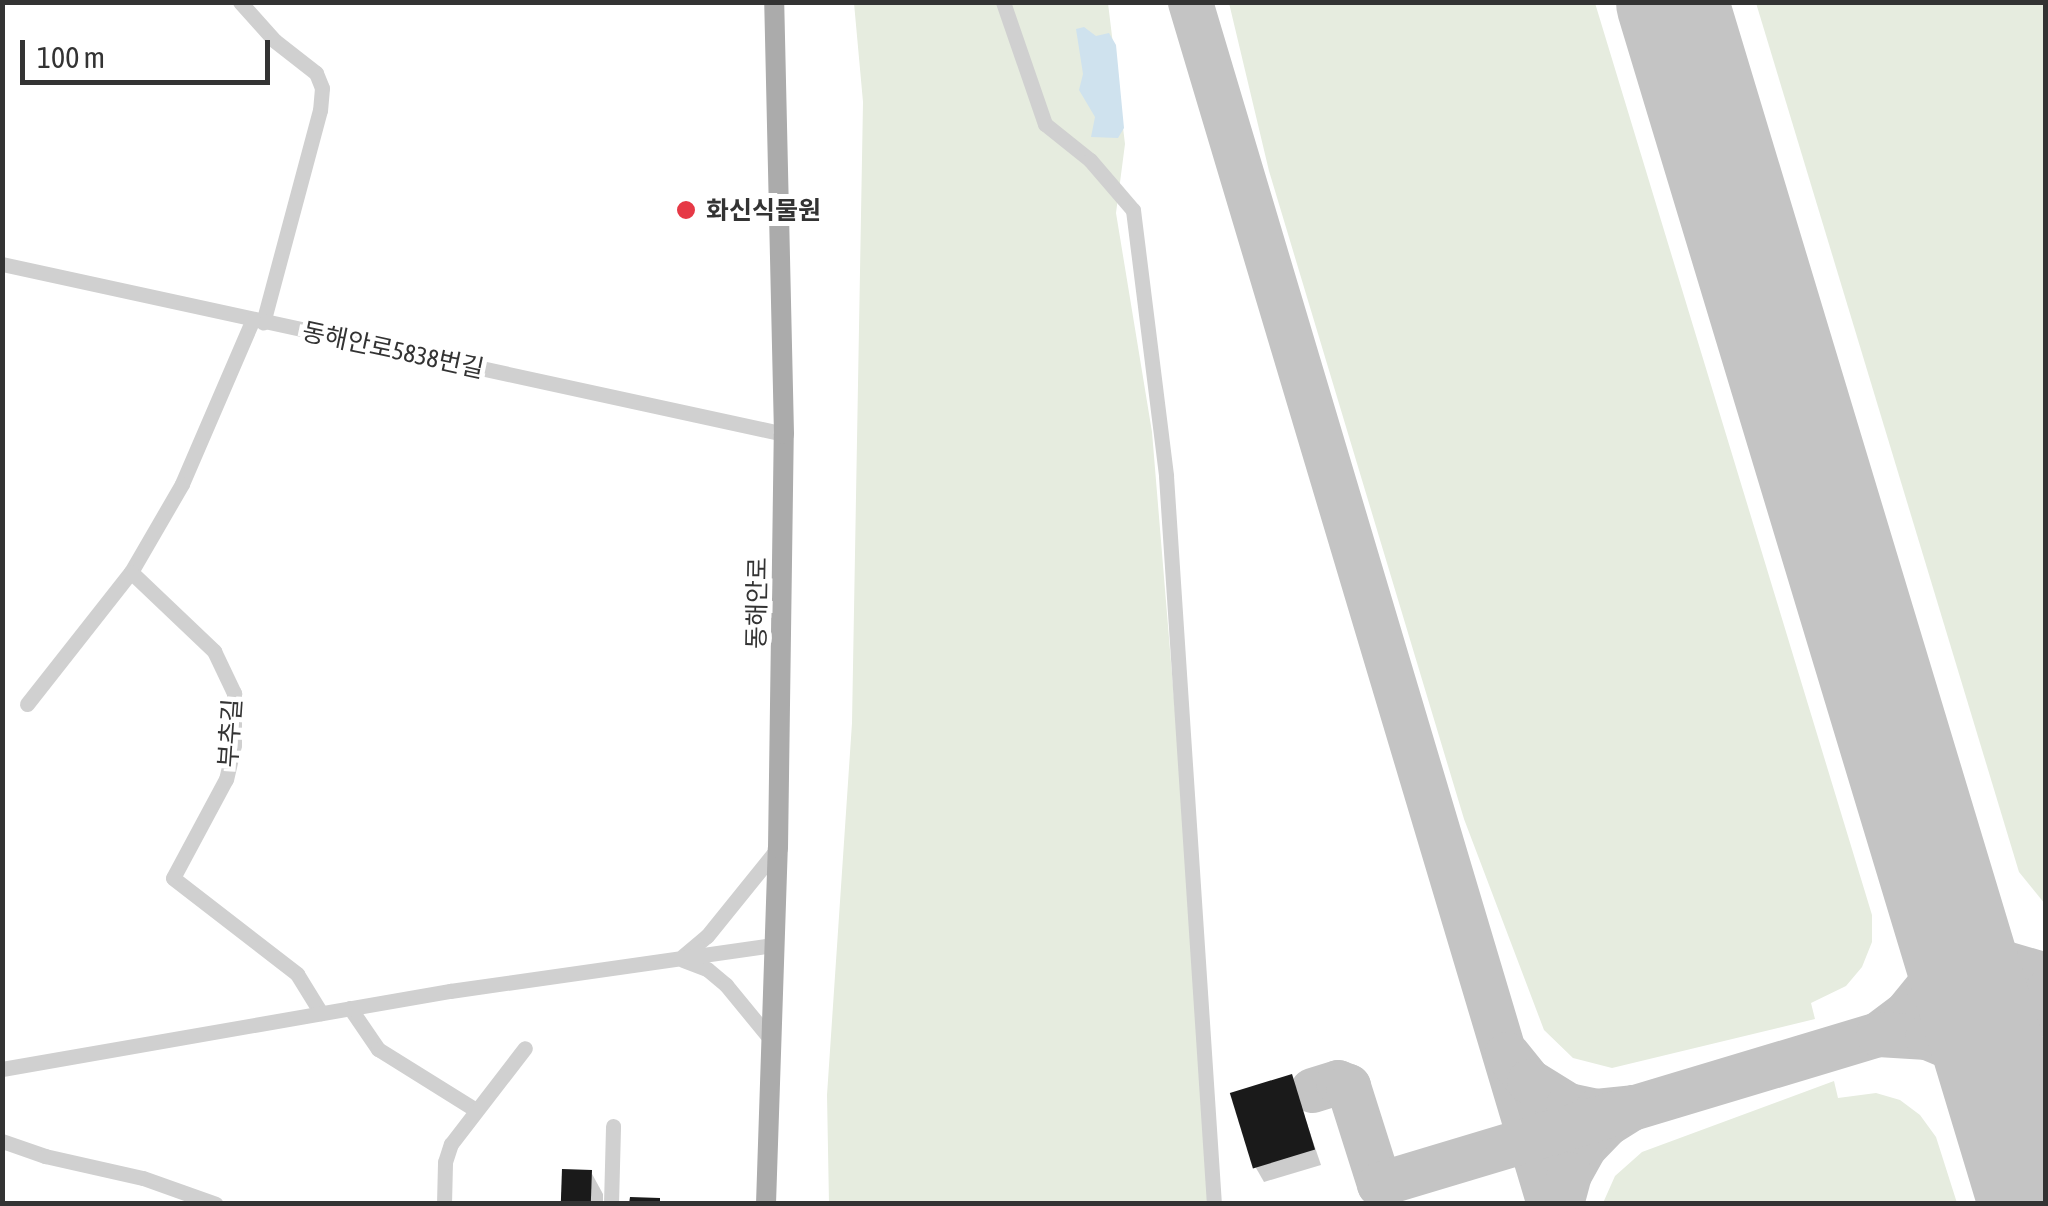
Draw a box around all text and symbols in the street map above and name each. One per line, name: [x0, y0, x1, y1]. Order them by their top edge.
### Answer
scale bar: [25, 20, 275, 82]
text: 100 m: [37, 40, 105, 74]
place label: 화신식물원: [706, 195, 821, 225]
marker: 화신식물원: [675, 199, 697, 221]
street label: 동해안로5838번길: [299, 316, 487, 384]
street label: 동해안로: [741, 557, 773, 649]
street label: 부추길: [213, 698, 247, 768]

